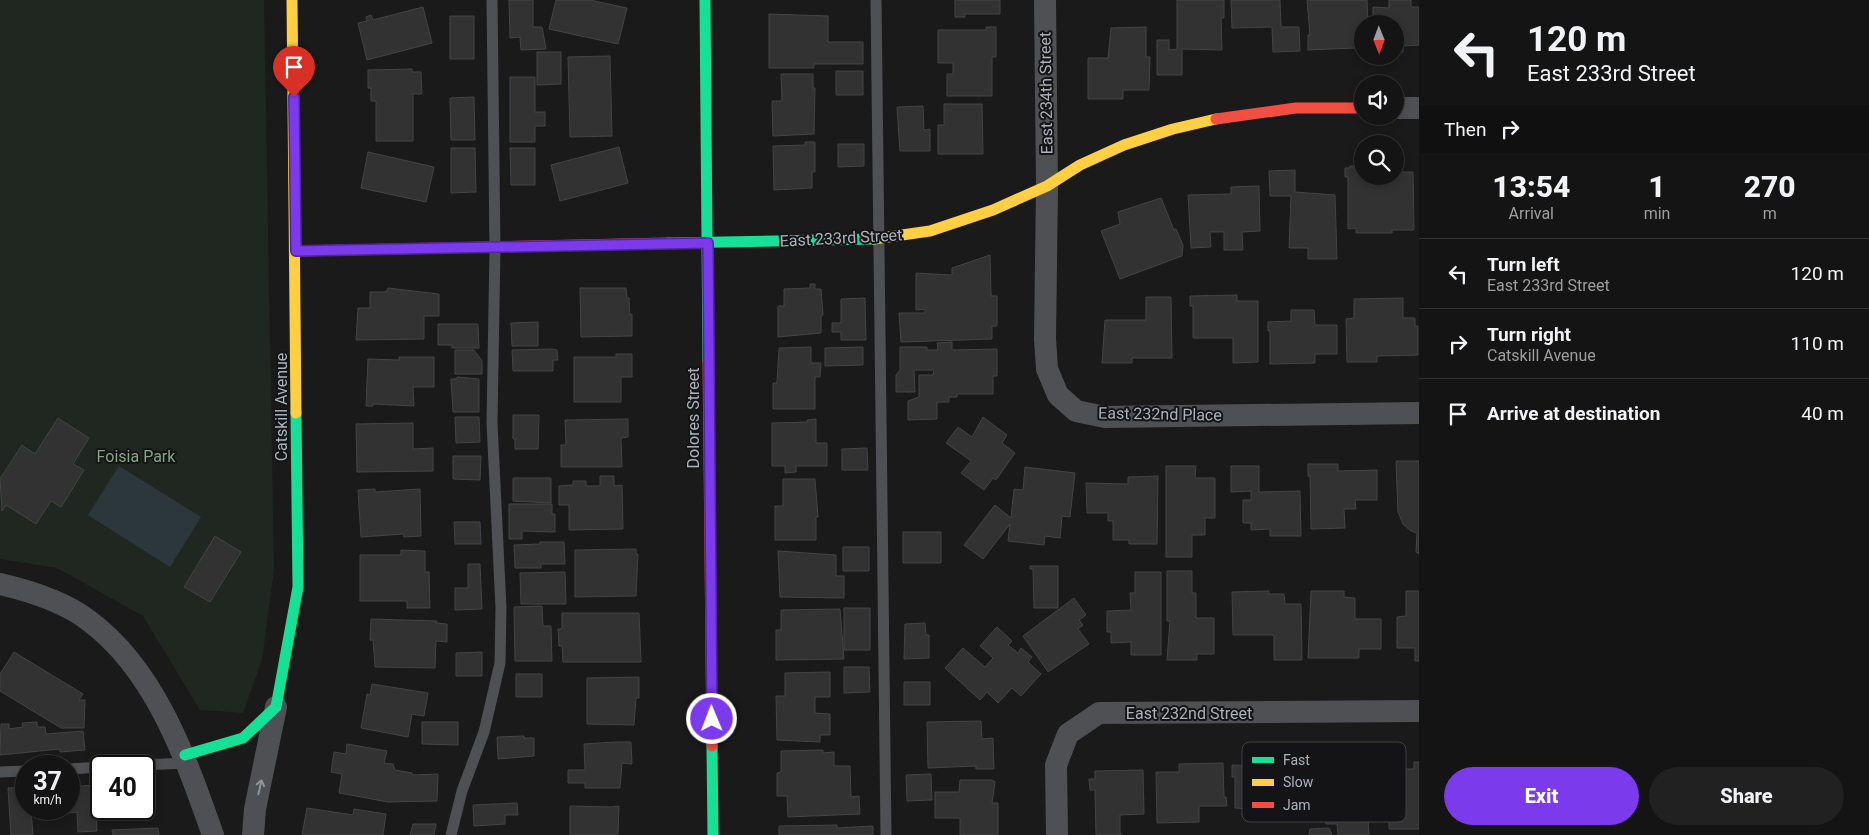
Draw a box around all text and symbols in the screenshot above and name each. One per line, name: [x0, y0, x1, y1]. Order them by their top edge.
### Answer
north arrow: [1354, 15, 1404, 65]
map controls: [1354, 15, 1404, 185]
text: 120 m: [1527, 19, 1626, 60]
icon: left: [1444, 20, 1509, 85]
street label: East 234th Street: [1035, 32, 1057, 154]
pin: [273, 46, 315, 97]
icon: arrive: [280, 53, 308, 81]
text: East 233rd Street: [1527, 61, 1696, 86]
button: sound: [1354, 75, 1404, 125]
icon: right: [1496, 115, 1524, 143]
text: Then: [1444, 118, 1486, 141]
button: search: [1354, 135, 1404, 185]
text: 13:54: [1492, 169, 1570, 204]
text: 1: [1648, 169, 1666, 204]
text: 270: [1744, 169, 1796, 204]
text: Arrival: [1509, 204, 1554, 223]
text: min: [1644, 204, 1670, 223]
text: m: [1763, 204, 1777, 223]
street label: East 233rd Street: [779, 225, 903, 251]
text: Turn left: [1487, 253, 1560, 276]
icon: left: [1444, 260, 1472, 288]
text: 120 m: [1791, 262, 1844, 285]
text: East 233rd Street: [1487, 276, 1610, 295]
text: Turn right: [1487, 323, 1571, 346]
icon: right: [1444, 330, 1472, 358]
text: 110 m: [1791, 332, 1844, 355]
text: Catskill Avenue: [1487, 346, 1596, 365]
street label: Catskill Avenue: [272, 353, 291, 461]
street label: Dolores Street: [684, 368, 703, 468]
icon: arrive: [1444, 400, 1472, 428]
text: Arrive at destination: [1487, 402, 1660, 425]
text: 40 m: [1801, 402, 1844, 425]
street label: East 232nd Place: [1098, 403, 1222, 425]
park label: Foisia Park: [97, 447, 176, 466]
position arrow: [685, 692, 737, 744]
street label: East 232nd Street: [1126, 704, 1252, 723]
legend: [1242, 742, 1406, 822]
text: Fast: [1283, 752, 1310, 768]
speed limit sign: 40: [90, 755, 155, 820]
text: 37: [33, 767, 62, 796]
button: Exit: [1444, 767, 1639, 825]
button: Share: [1649, 767, 1844, 825]
text: Slow: [1283, 774, 1314, 790]
one-way arrow: [256, 779, 265, 795]
text: km/h: [33, 793, 62, 807]
text: Jam: [1283, 797, 1311, 813]

